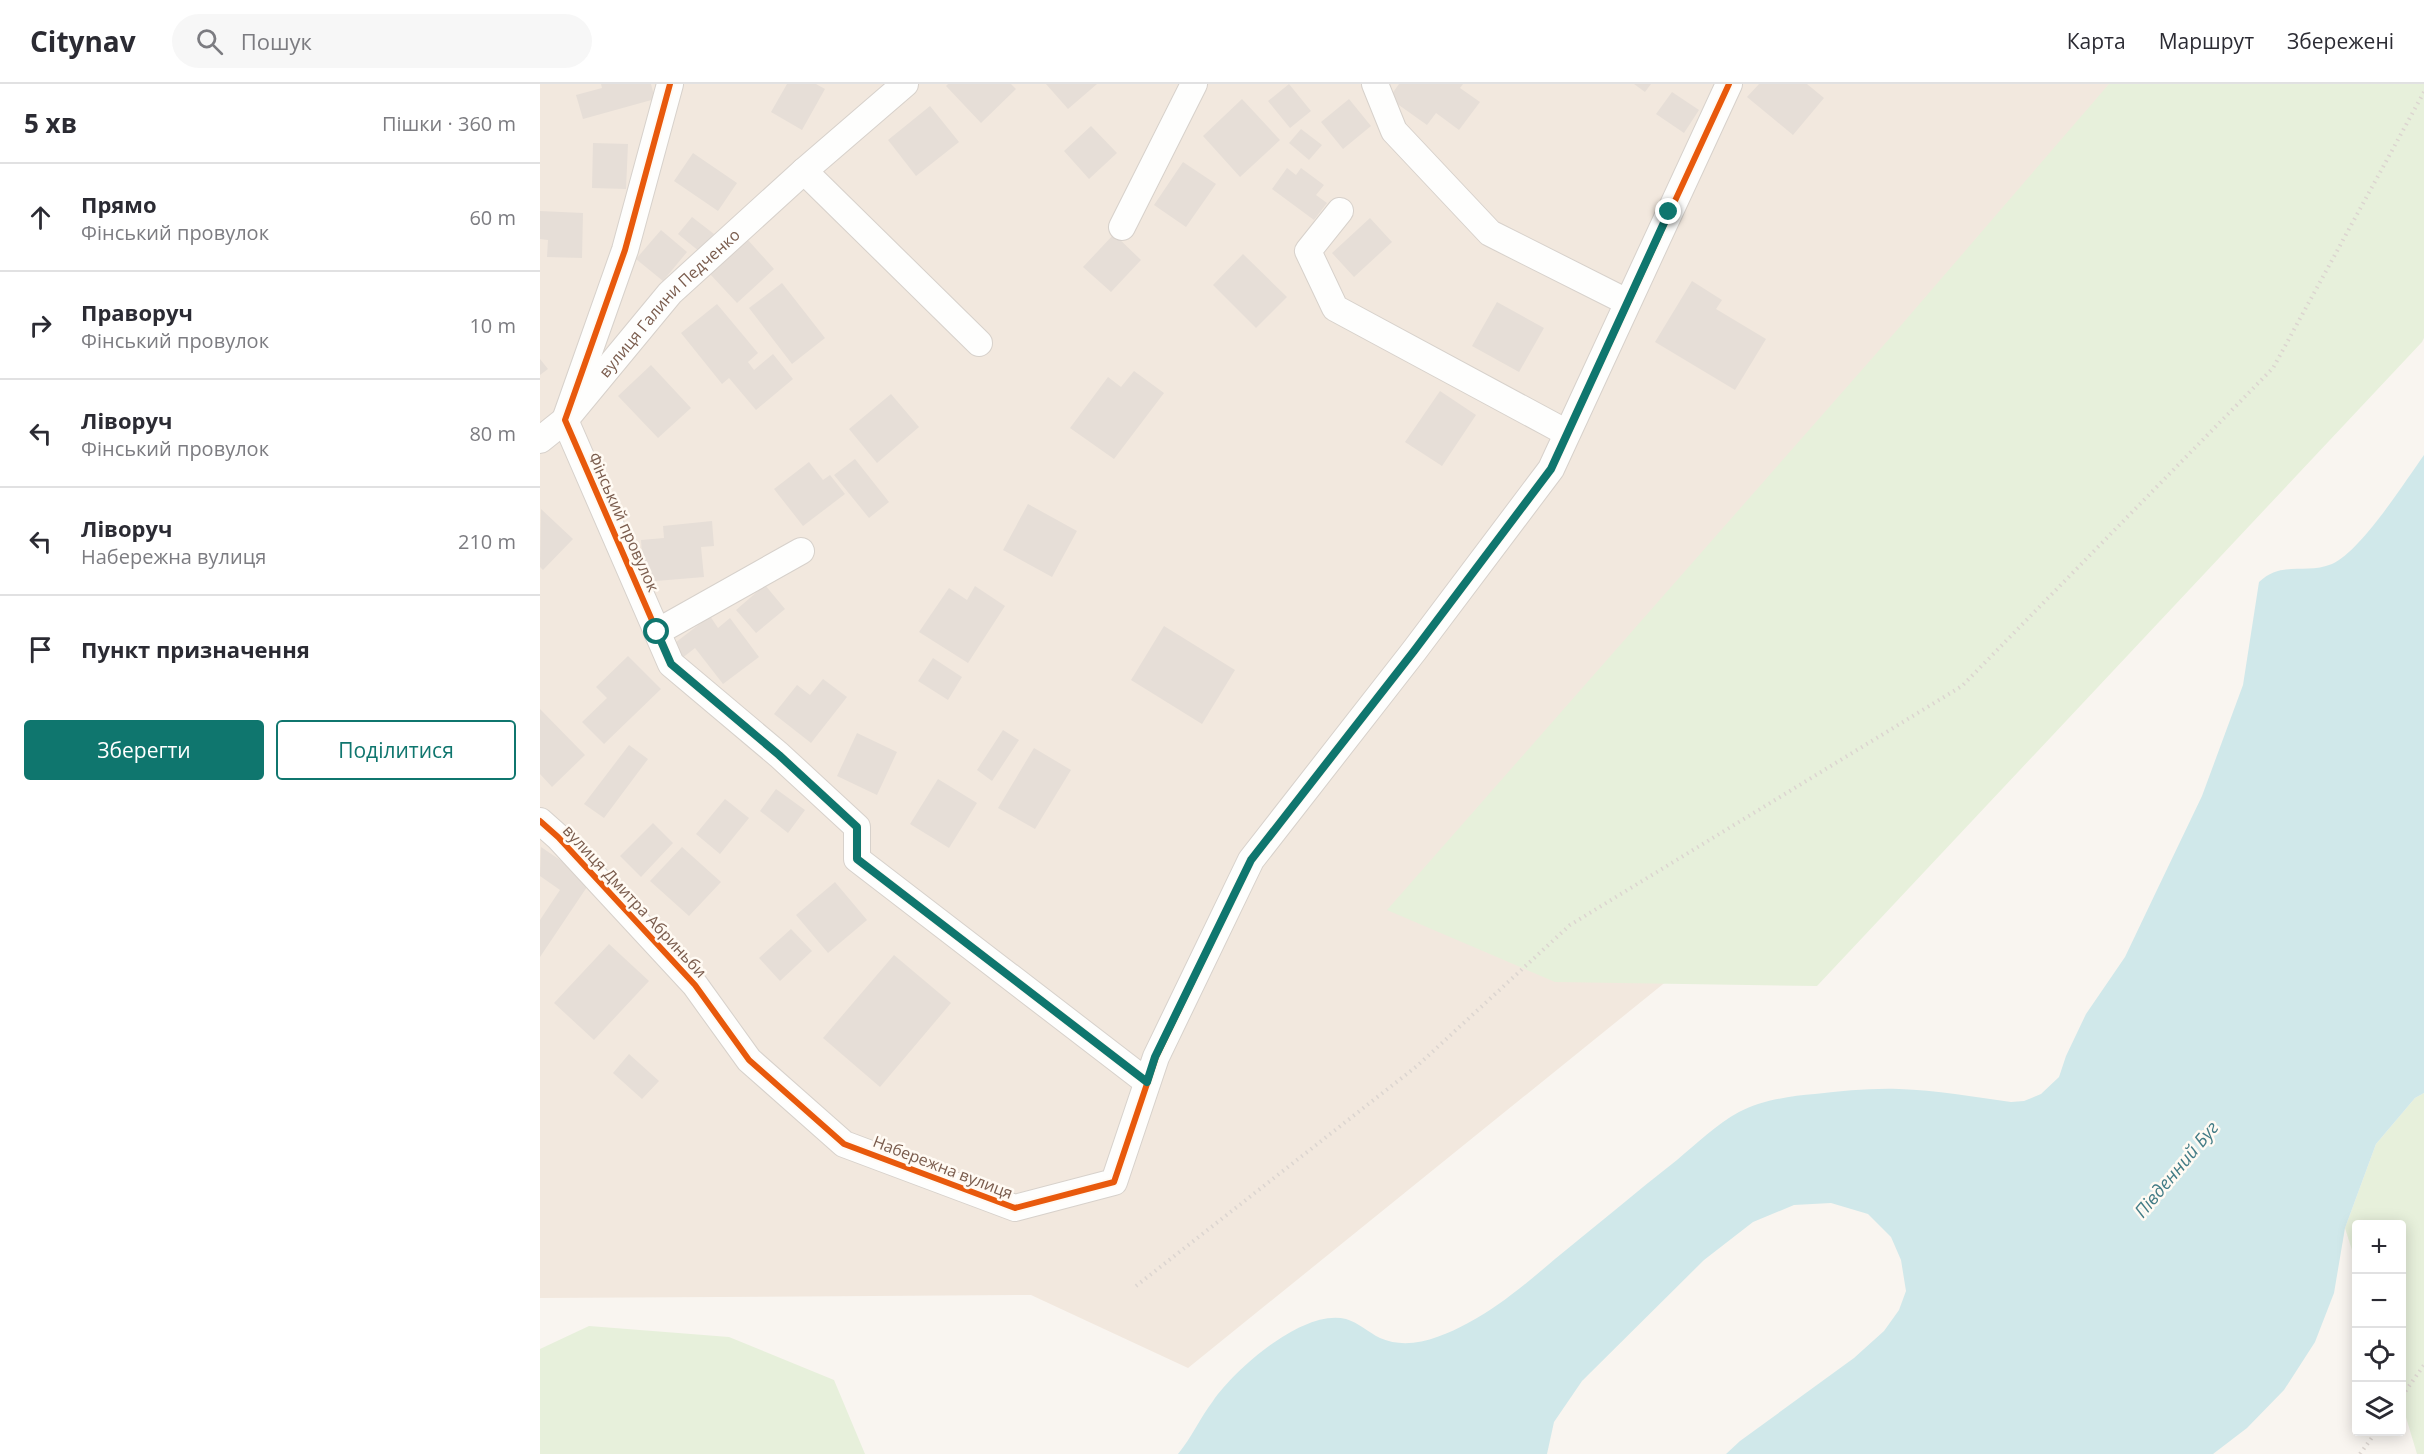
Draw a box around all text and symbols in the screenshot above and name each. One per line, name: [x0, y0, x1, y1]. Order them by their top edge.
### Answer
search box: [172, 14, 592, 68]
text: Citynav: [30, 22, 136, 60]
icon: search: [193, 25, 226, 58]
text: Пошук: [241, 26, 312, 56]
text: Карта: [2067, 27, 2126, 55]
text: Маршрут: [2159, 27, 2254, 55]
text: Збережені: [2287, 27, 2394, 55]
text: 5 хв: [24, 105, 77, 141]
text: Пішки · 360 m: [382, 110, 516, 137]
text: Прямо: [81, 189, 157, 219]
route end: [1655, 198, 1681, 224]
icon: ahead: [24, 201, 57, 234]
text: 60 m: [469, 204, 516, 231]
text: Фінський провулок: [81, 219, 269, 246]
street label: вулиця Галини Педченко: [594, 224, 745, 382]
text: Праворуч: [81, 297, 193, 327]
icon: right: [24, 309, 57, 342]
text: 10 m: [469, 312, 516, 339]
text: Фінський провулок: [81, 327, 269, 354]
text: Ліворуч: [81, 405, 172, 435]
icon: left: [24, 417, 57, 450]
text: 80 m: [469, 420, 516, 447]
text: Фінський провулок: [81, 435, 269, 462]
street label: Фінський провулок: [583, 449, 665, 596]
text: Ліворуч: [81, 513, 172, 543]
icon: left: [24, 525, 57, 558]
text: 210 m: [458, 528, 516, 555]
text: Набережна вулиця: [81, 543, 266, 570]
route start: [643, 618, 669, 644]
icon: arrive: [24, 633, 57, 666]
text: Пункт призначення: [81, 634, 310, 664]
button: Зберегти: [24, 720, 264, 780]
button: Поділитися: [276, 720, 516, 780]
street label: вулиця Дмитра Абриньби: [558, 820, 712, 982]
water label: Південний Буг: [2129, 1116, 2223, 1222]
street label: Набережна вулиця: [870, 1130, 1016, 1204]
map controls: [2352, 1220, 2406, 1436]
button: +: [2352, 1220, 2406, 1274]
button: −: [2352, 1274, 2406, 1328]
button: locate: [2352, 1328, 2406, 1382]
button: layers: [2352, 1382, 2406, 1436]

